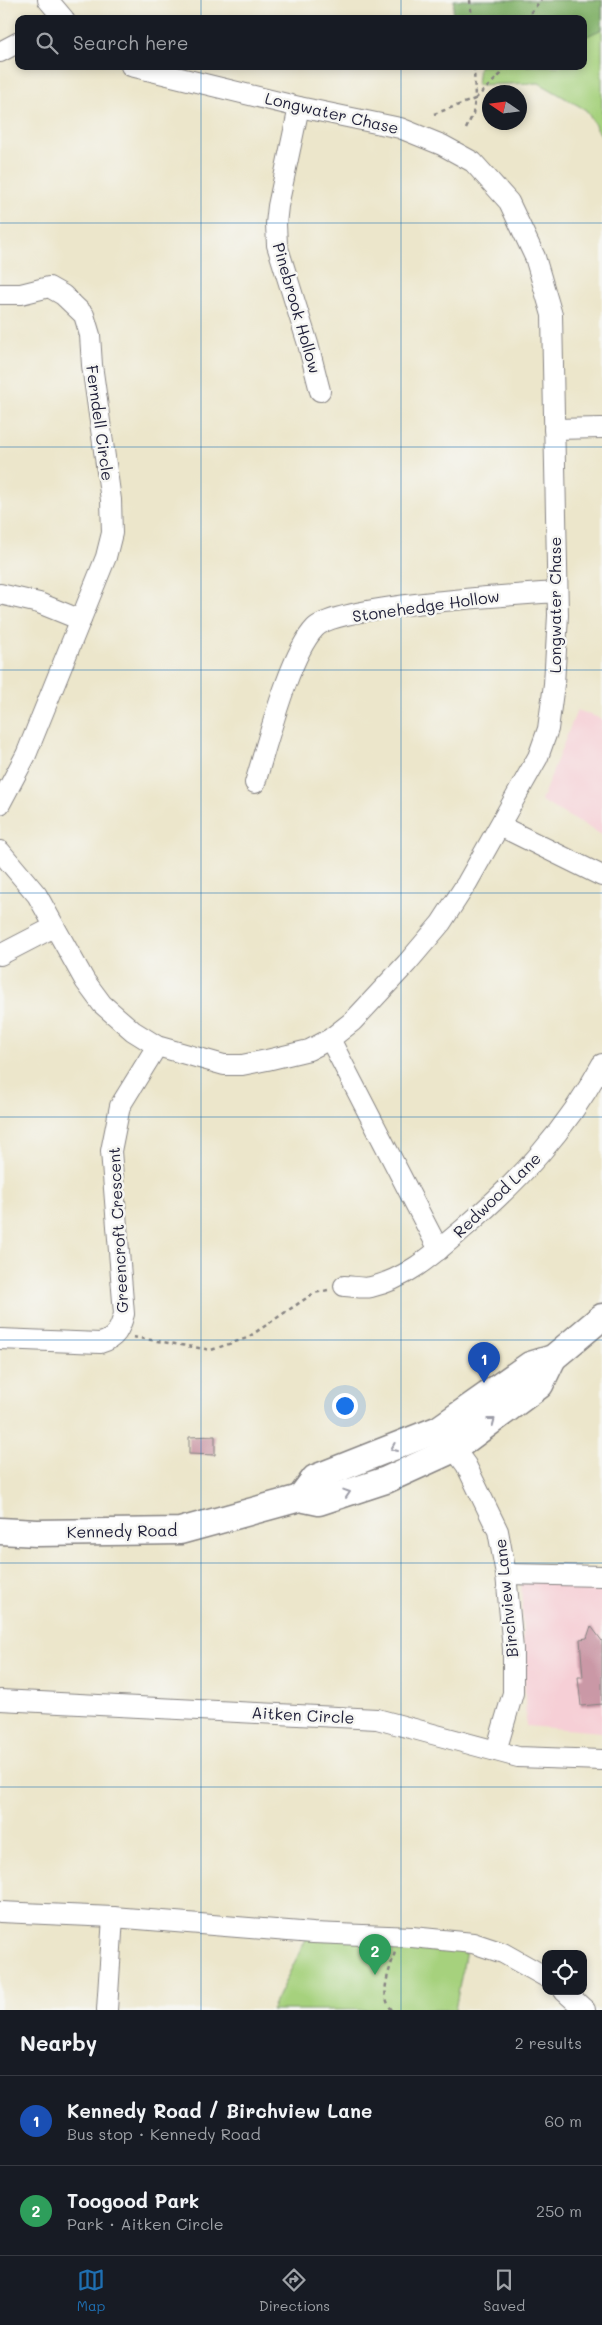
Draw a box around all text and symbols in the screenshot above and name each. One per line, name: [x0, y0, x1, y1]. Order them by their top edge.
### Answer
search box: [15, 15, 587, 70]
icon: search: [33, 29, 61, 57]
text: Search here: [73, 30, 189, 55]
north arrow: [482, 85, 527, 130]
street label: Longwater Chase: [263, 87, 401, 138]
street label: Pinebrook Hollow: [269, 240, 326, 376]
street label: Ferndell Circle: [82, 364, 119, 482]
street label: Longwater Chase: [544, 537, 565, 673]
street label: Stonehedge Hollow: [351, 585, 501, 626]
street label: Greencroft Crescent: [103, 1146, 132, 1314]
street label: Redwood Lane: [448, 1147, 545, 1242]
pin: 1: [468, 1342, 500, 1383]
your location: [332, 1393, 358, 1419]
one-way arrow: [486, 1418, 495, 1427]
one-way arrow: [390, 1441, 399, 1452]
one-way arrow: [343, 1488, 351, 1498]
street label: Kennedy Road: [66, 1519, 178, 1542]
street label: Birchview Lane: [489, 1538, 522, 1658]
street label: Aitken Circle: [251, 1701, 355, 1728]
pin: 2: [359, 1934, 391, 1975]
map controls: [542, 1950, 587, 1995]
button: locate: [542, 1950, 587, 1995]
text: Nearby: [20, 2029, 97, 2056]
text: 2 results: [515, 2032, 582, 2053]
text: Kennedy Road / Birchview Lane: [67, 2098, 372, 2123]
text: 1: [32, 2110, 40, 2131]
text: 60 m: [545, 2110, 582, 2131]
text: Bus stop · Kennedy Road: [67, 2123, 261, 2144]
text: Toogood Park: [67, 2188, 199, 2213]
text: 2: [32, 2200, 40, 2221]
text: 250 m: [536, 2200, 582, 2221]
text: Park · Aitken Circle: [67, 2213, 224, 2234]
tab: Map: [77, 2266, 105, 2315]
tab: Directions: [259, 2266, 330, 2315]
tab: Saved: [484, 2266, 525, 2315]

